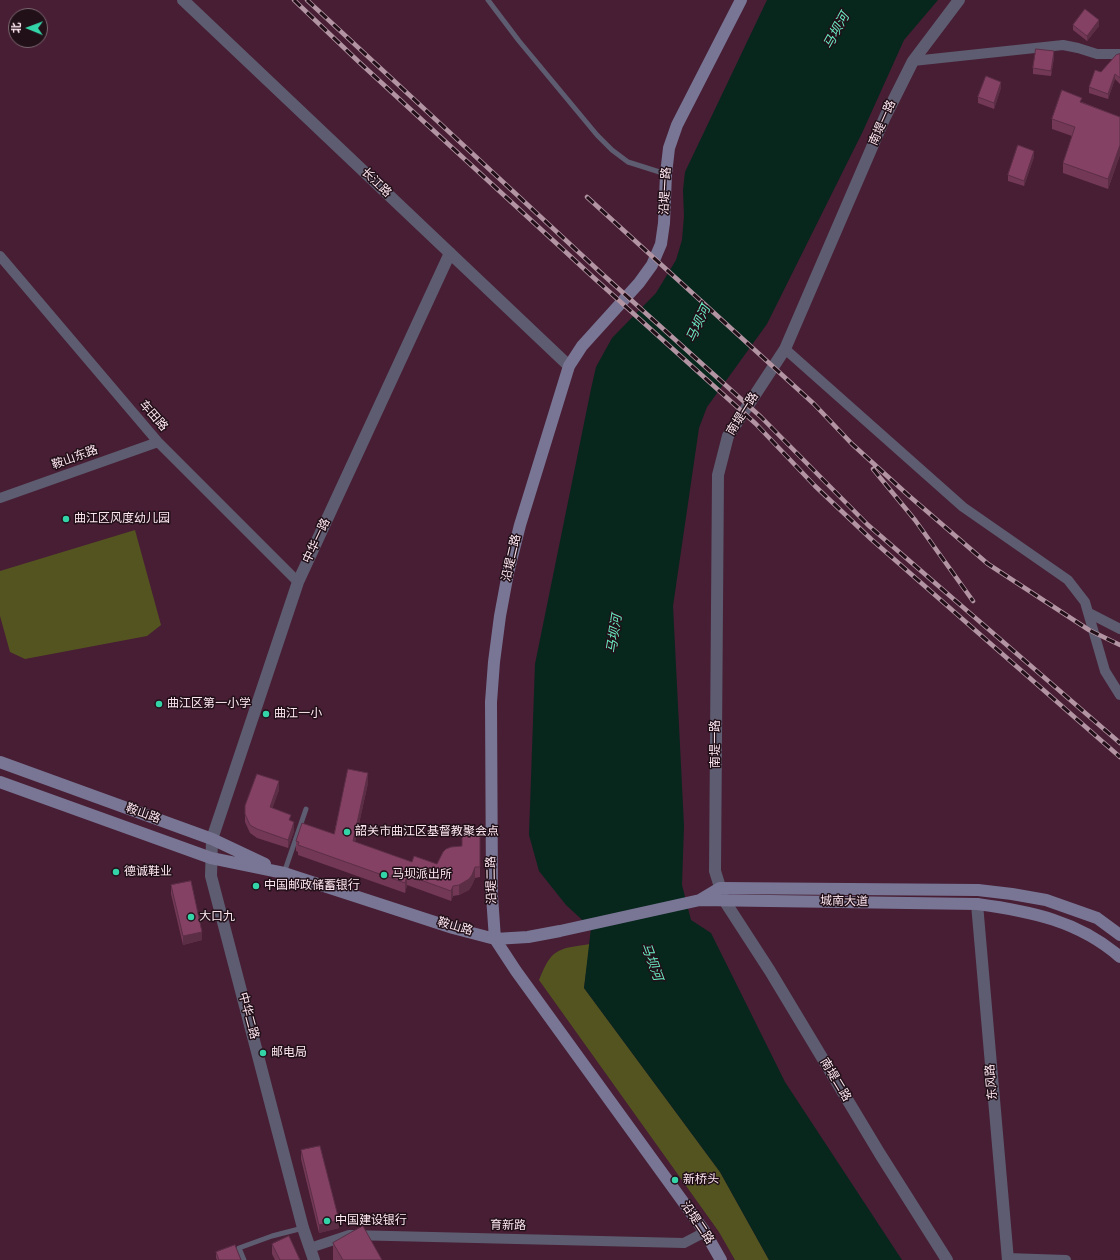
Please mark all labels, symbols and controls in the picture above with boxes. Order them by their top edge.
north arrow [8,8,48,48]
water label: 马坝河 [821,10,853,52]
text: 北 [10,22,23,33]
street label: 南堤一路 [867,98,899,148]
street label: 长江路 [358,165,394,201]
street label: 沿堤一路 [658,167,674,215]
water label: 马坝河 [684,303,714,345]
street label: 南堤一路 [724,390,762,438]
street label: 车田路 [136,398,170,434]
street label: 鞍山东路 [50,443,100,473]
place label: 曲江区风度幼儿园 [74,512,170,526]
marker: 曲江区风度幼儿园 [61,514,71,524]
street label: 中华一路 [300,516,334,566]
street label: 沿堤二路 [500,533,524,583]
water label: 马坝河 [604,614,626,654]
place label: 曲江区第一小学 [167,697,251,711]
marker: 曲江区第一小学 [154,699,164,709]
place label: 曲江一小 [274,707,322,721]
marker: 曲江一小 [261,709,271,719]
street label: 南堤一路 [709,720,723,768]
street label: 鞍山路 [124,801,162,827]
place label: 韶关市曲江区基督教聚会点 [355,825,499,839]
marker: 韶关市曲江区基督教聚会点 [342,827,352,837]
street label: 沿堤二路 [484,856,500,904]
place label: 德诚鞋业 [124,865,172,879]
marker: 德诚鞋业 [111,867,121,877]
place label: 马坝派出所 [392,868,452,882]
marker: 马坝派出所 [379,870,389,880]
place label: 中国邮政储蓄银行 [264,879,360,893]
marker: 中国邮政储蓄银行 [251,881,261,891]
street label: 城南大道 [820,894,868,910]
place label: 大口九 [199,910,235,924]
marker: 大口九 [186,912,196,922]
street label: 鞍山路 [436,915,474,939]
water label: 马坝河 [637,941,665,983]
street label: 中华二路 [235,991,261,1041]
place label: 邮电局 [271,1046,307,1060]
marker: 邮电局 [258,1048,268,1058]
street label: 南堤二路 [816,1056,854,1104]
street label: 东风路 [983,1063,1001,1101]
place label: 新桥头 [683,1173,719,1187]
marker: 新桥头 [670,1175,680,1185]
street label: 沿堤二路 [678,1199,716,1247]
place label: 中国建设银行 [335,1214,407,1228]
marker: 中国建设银行 [322,1216,332,1226]
street label: 育新路 [490,1218,526,1234]

